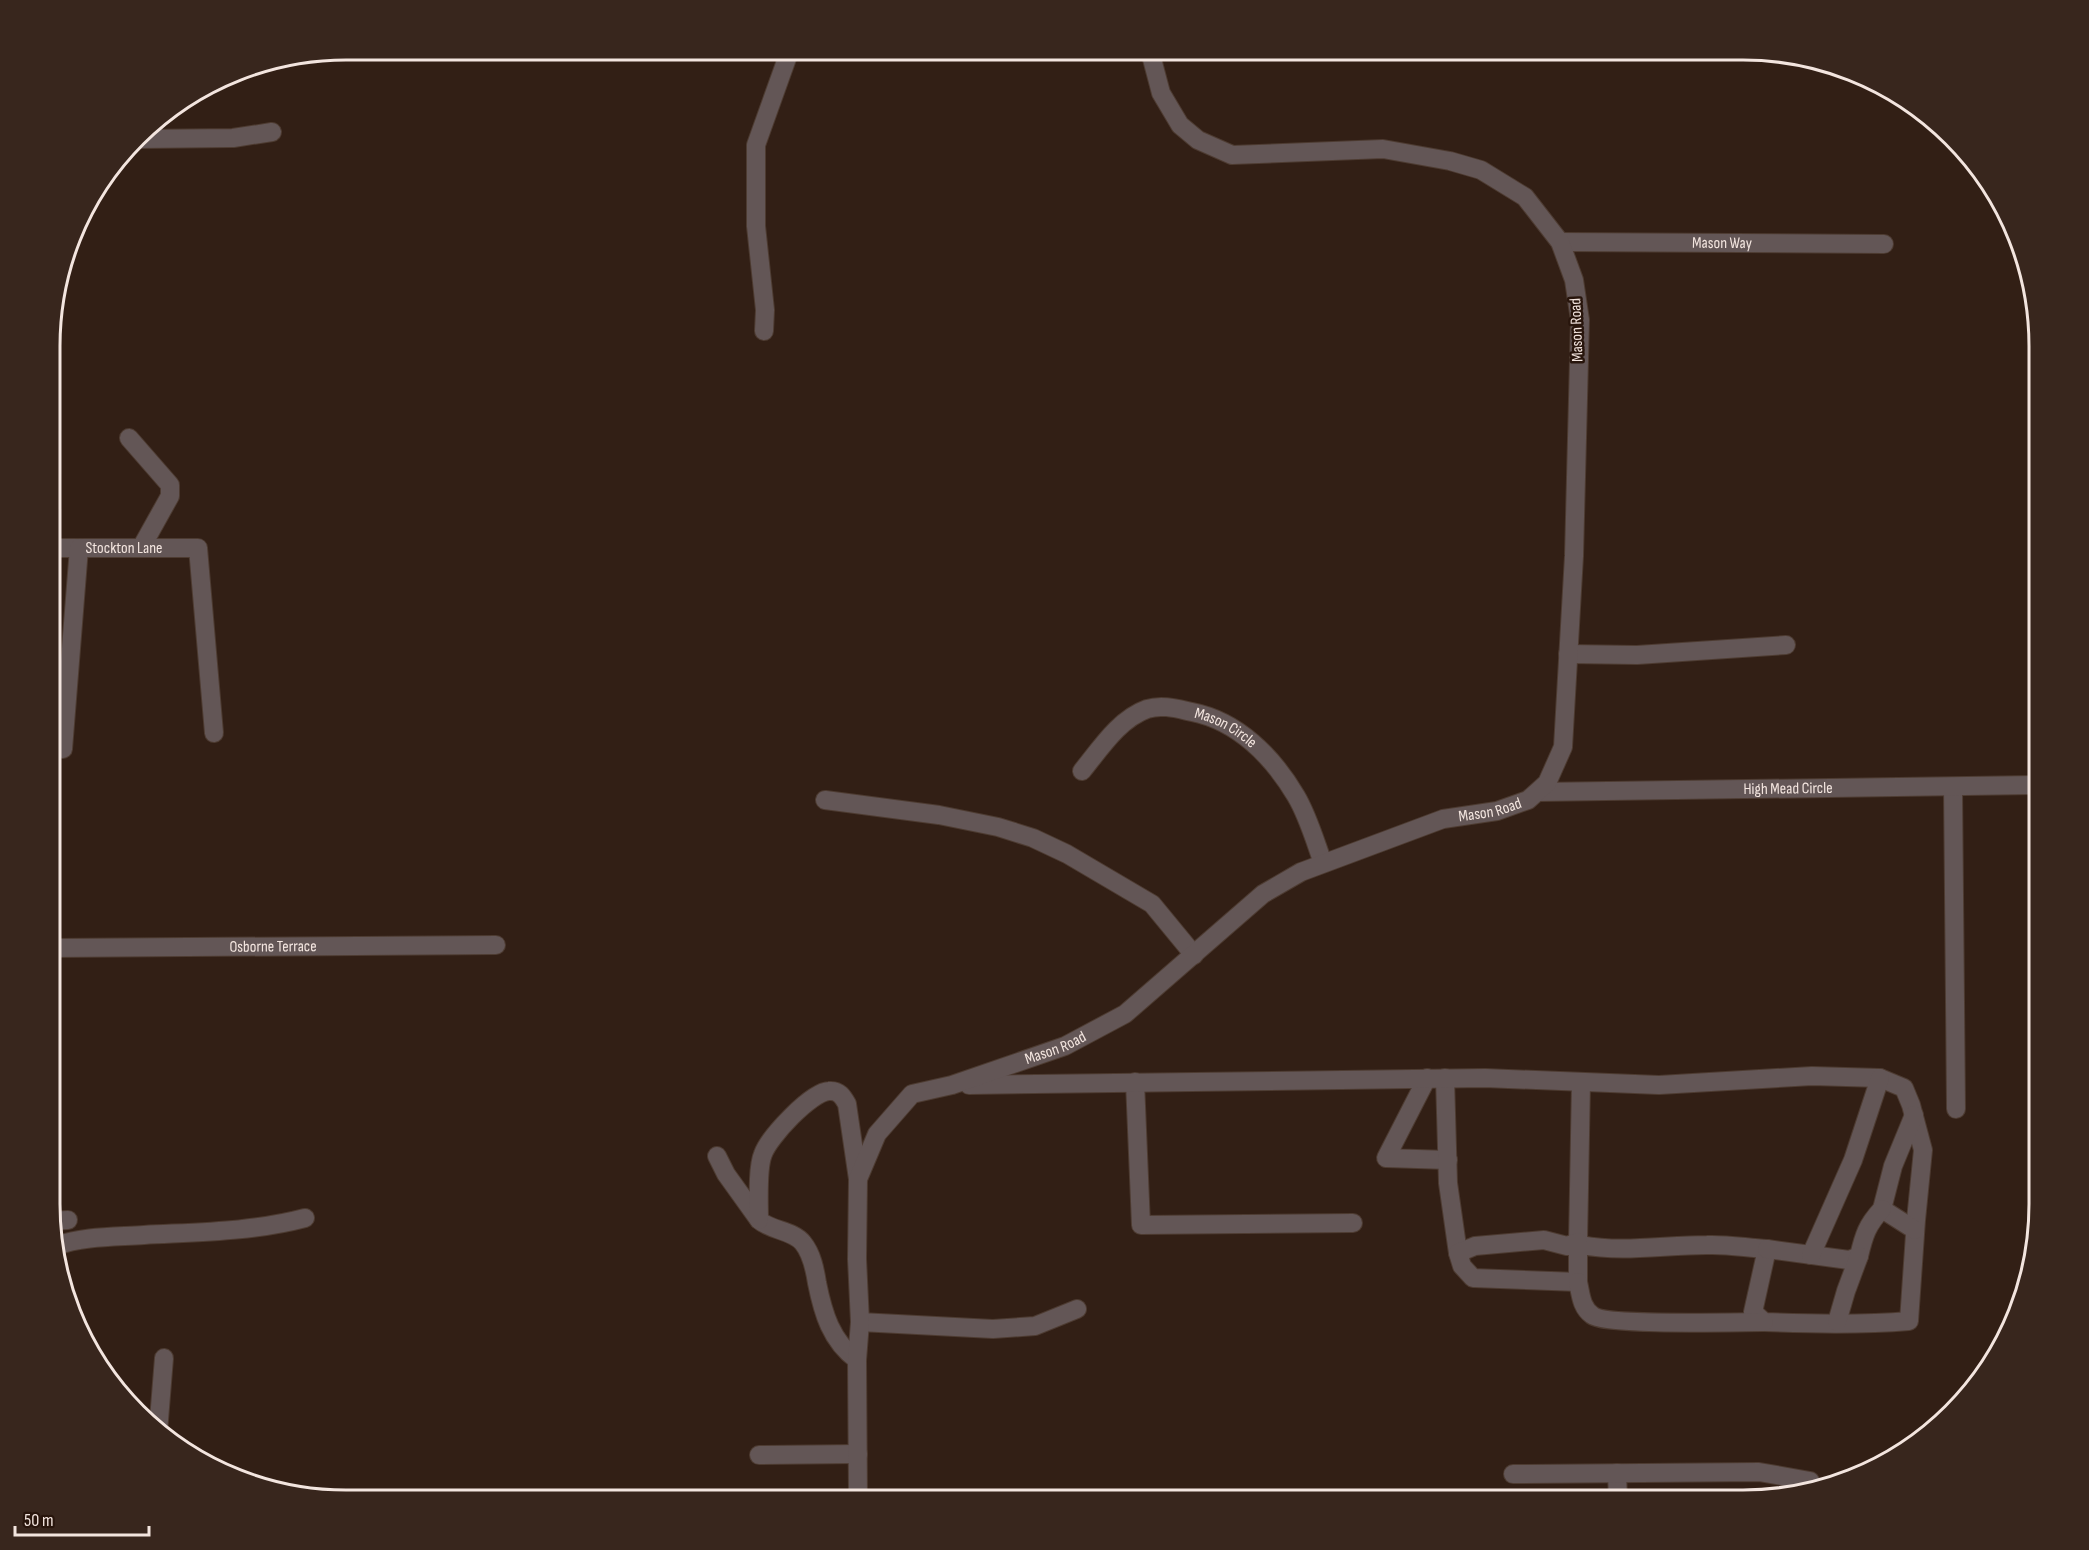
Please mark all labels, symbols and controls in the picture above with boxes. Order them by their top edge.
street label: Mason Way [1692,233,1752,253]
street label: Mason Road [1566,298,1588,362]
street label: Stockton Lane [85,539,163,558]
street label: Mason Circle [1193,703,1261,752]
street label: High Mead Circle [1743,778,1833,799]
street label: Mason Road [1457,794,1524,826]
street label: Osborne Terrace [229,937,317,956]
street label: Mason Road [1022,1027,1089,1069]
scale bar [15,1499,148,1537]
text: 50 m [24,1510,54,1531]

